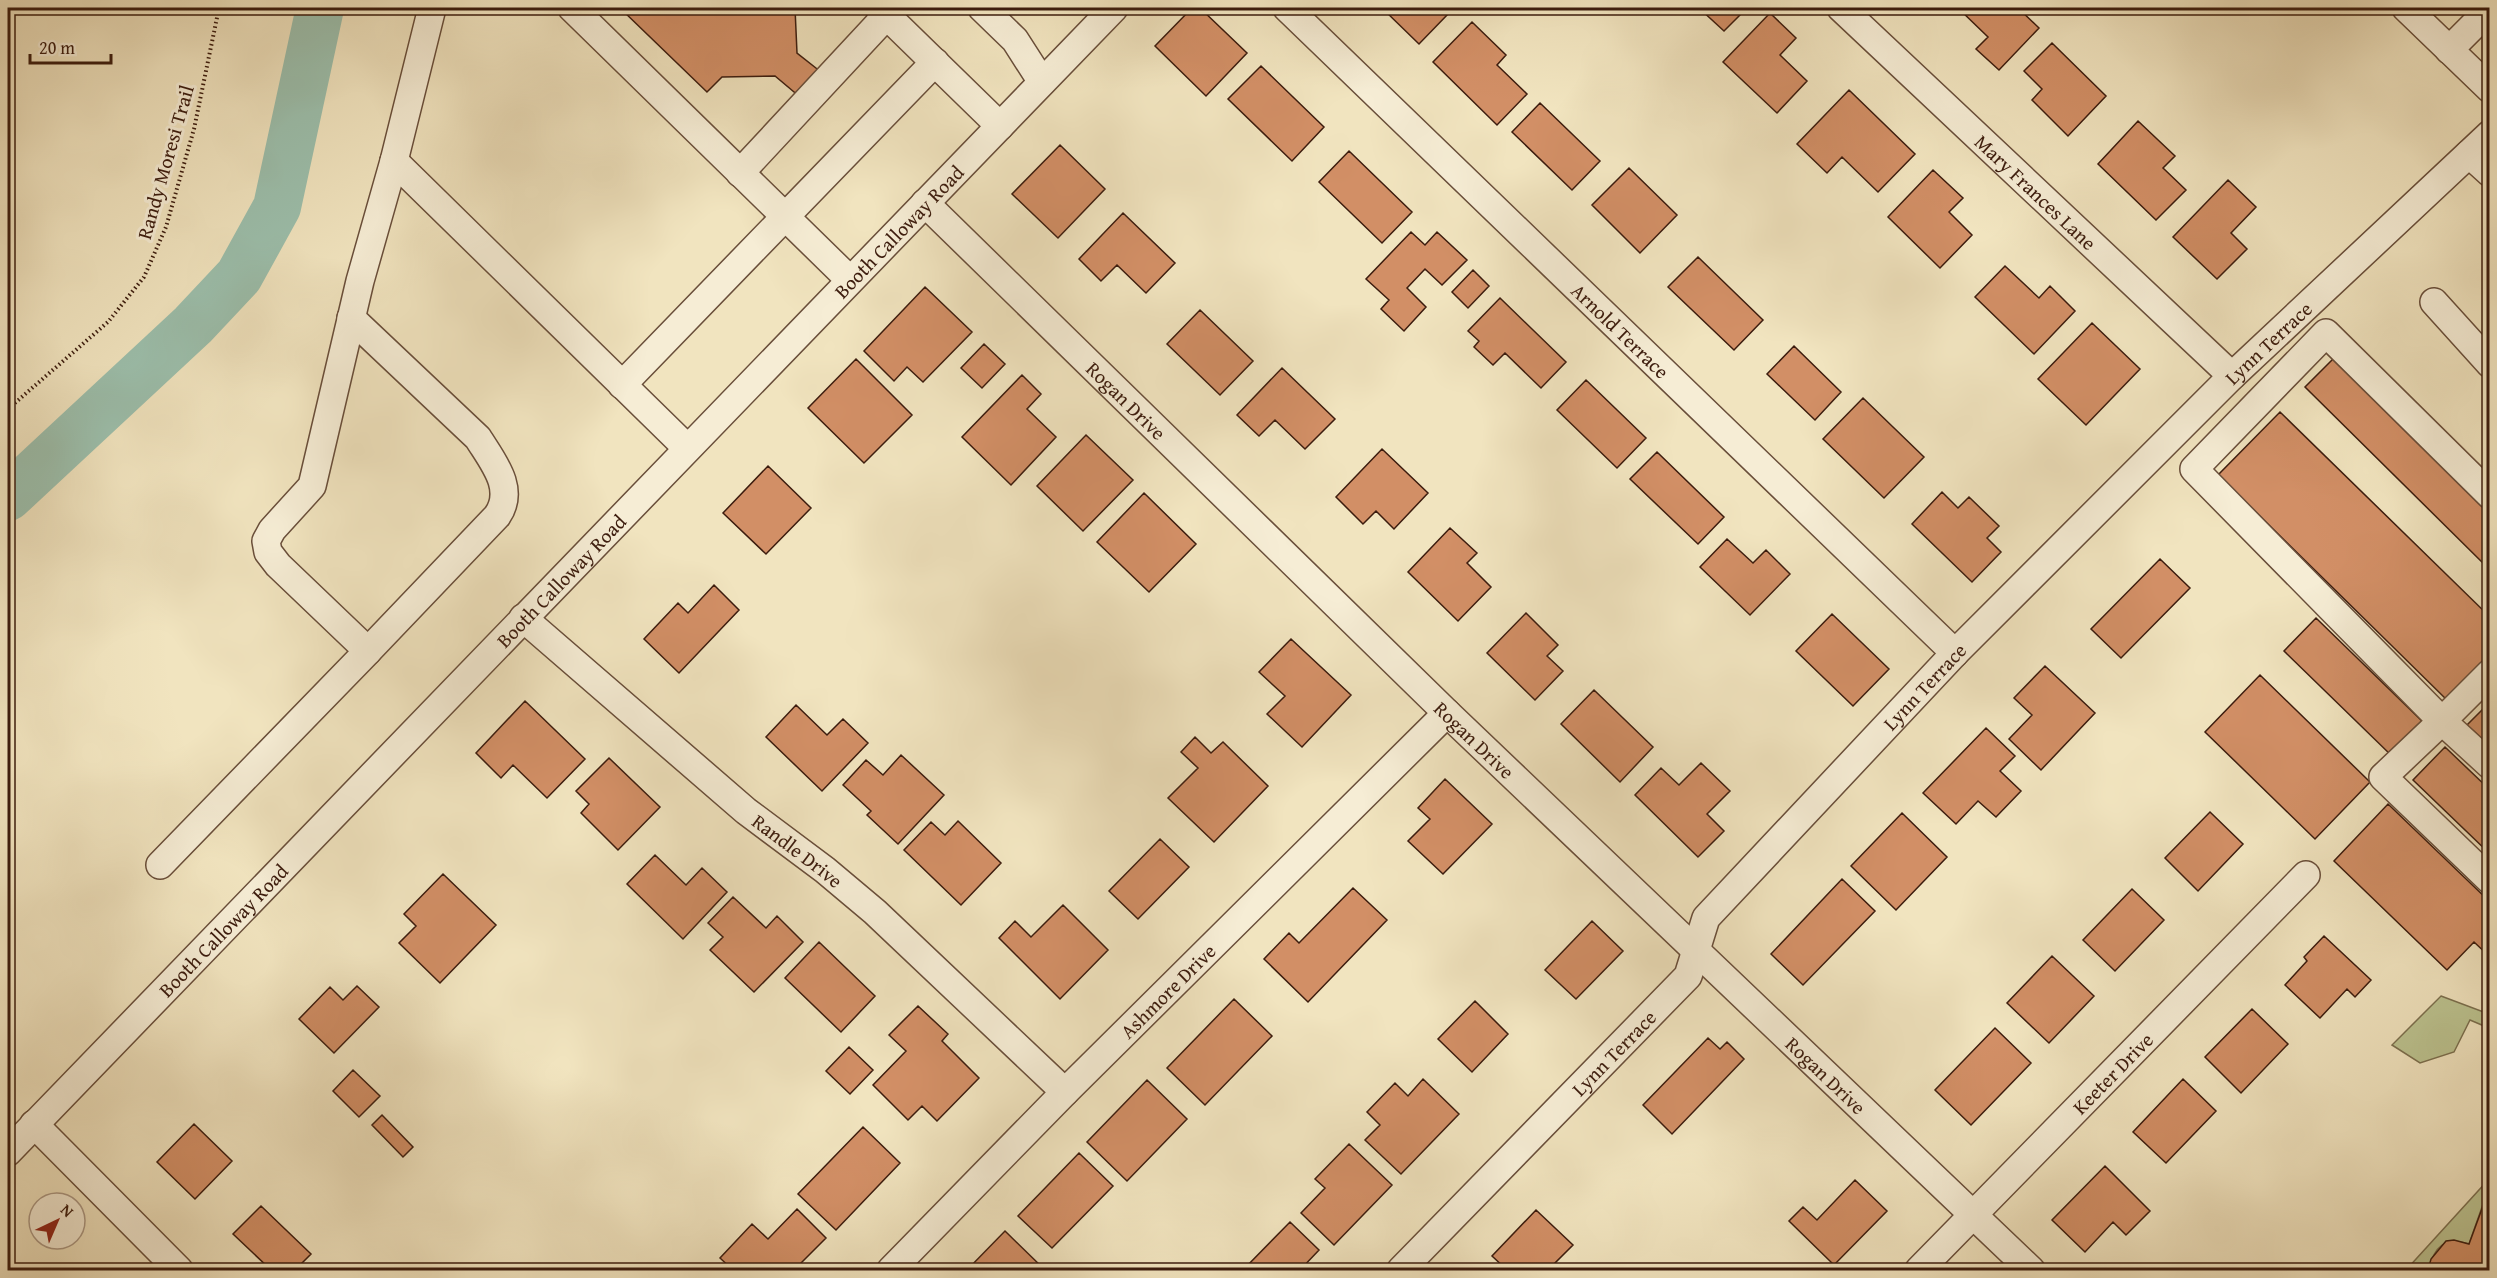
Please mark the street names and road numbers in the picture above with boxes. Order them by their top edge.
street label: Randy Moresi Trail [129,81,201,242]
street label: Mary Frances Lane [1969,127,2103,256]
street label: Booth Calloway Road [827,158,970,304]
street label: Arnold Terrace [1565,276,1676,385]
street label: Lynn Terrace [2217,294,2318,391]
street label: Rogan Drive [1080,354,1173,446]
street label: Booth Calloway Road [489,507,632,654]
street label: Lynn Terrace [1876,636,1972,736]
street label: Rogan Drive [1428,694,1521,785]
street label: Randle Drive [747,806,850,894]
street label: Booth Calloway Road [151,856,294,1003]
street label: Ashmore Drive [1113,936,1222,1045]
street label: Lynn Terrace [1564,1003,1662,1102]
street label: Keeter Drive [2065,1025,2159,1120]
street label: Rogan Drive [1780,1029,1873,1120]

